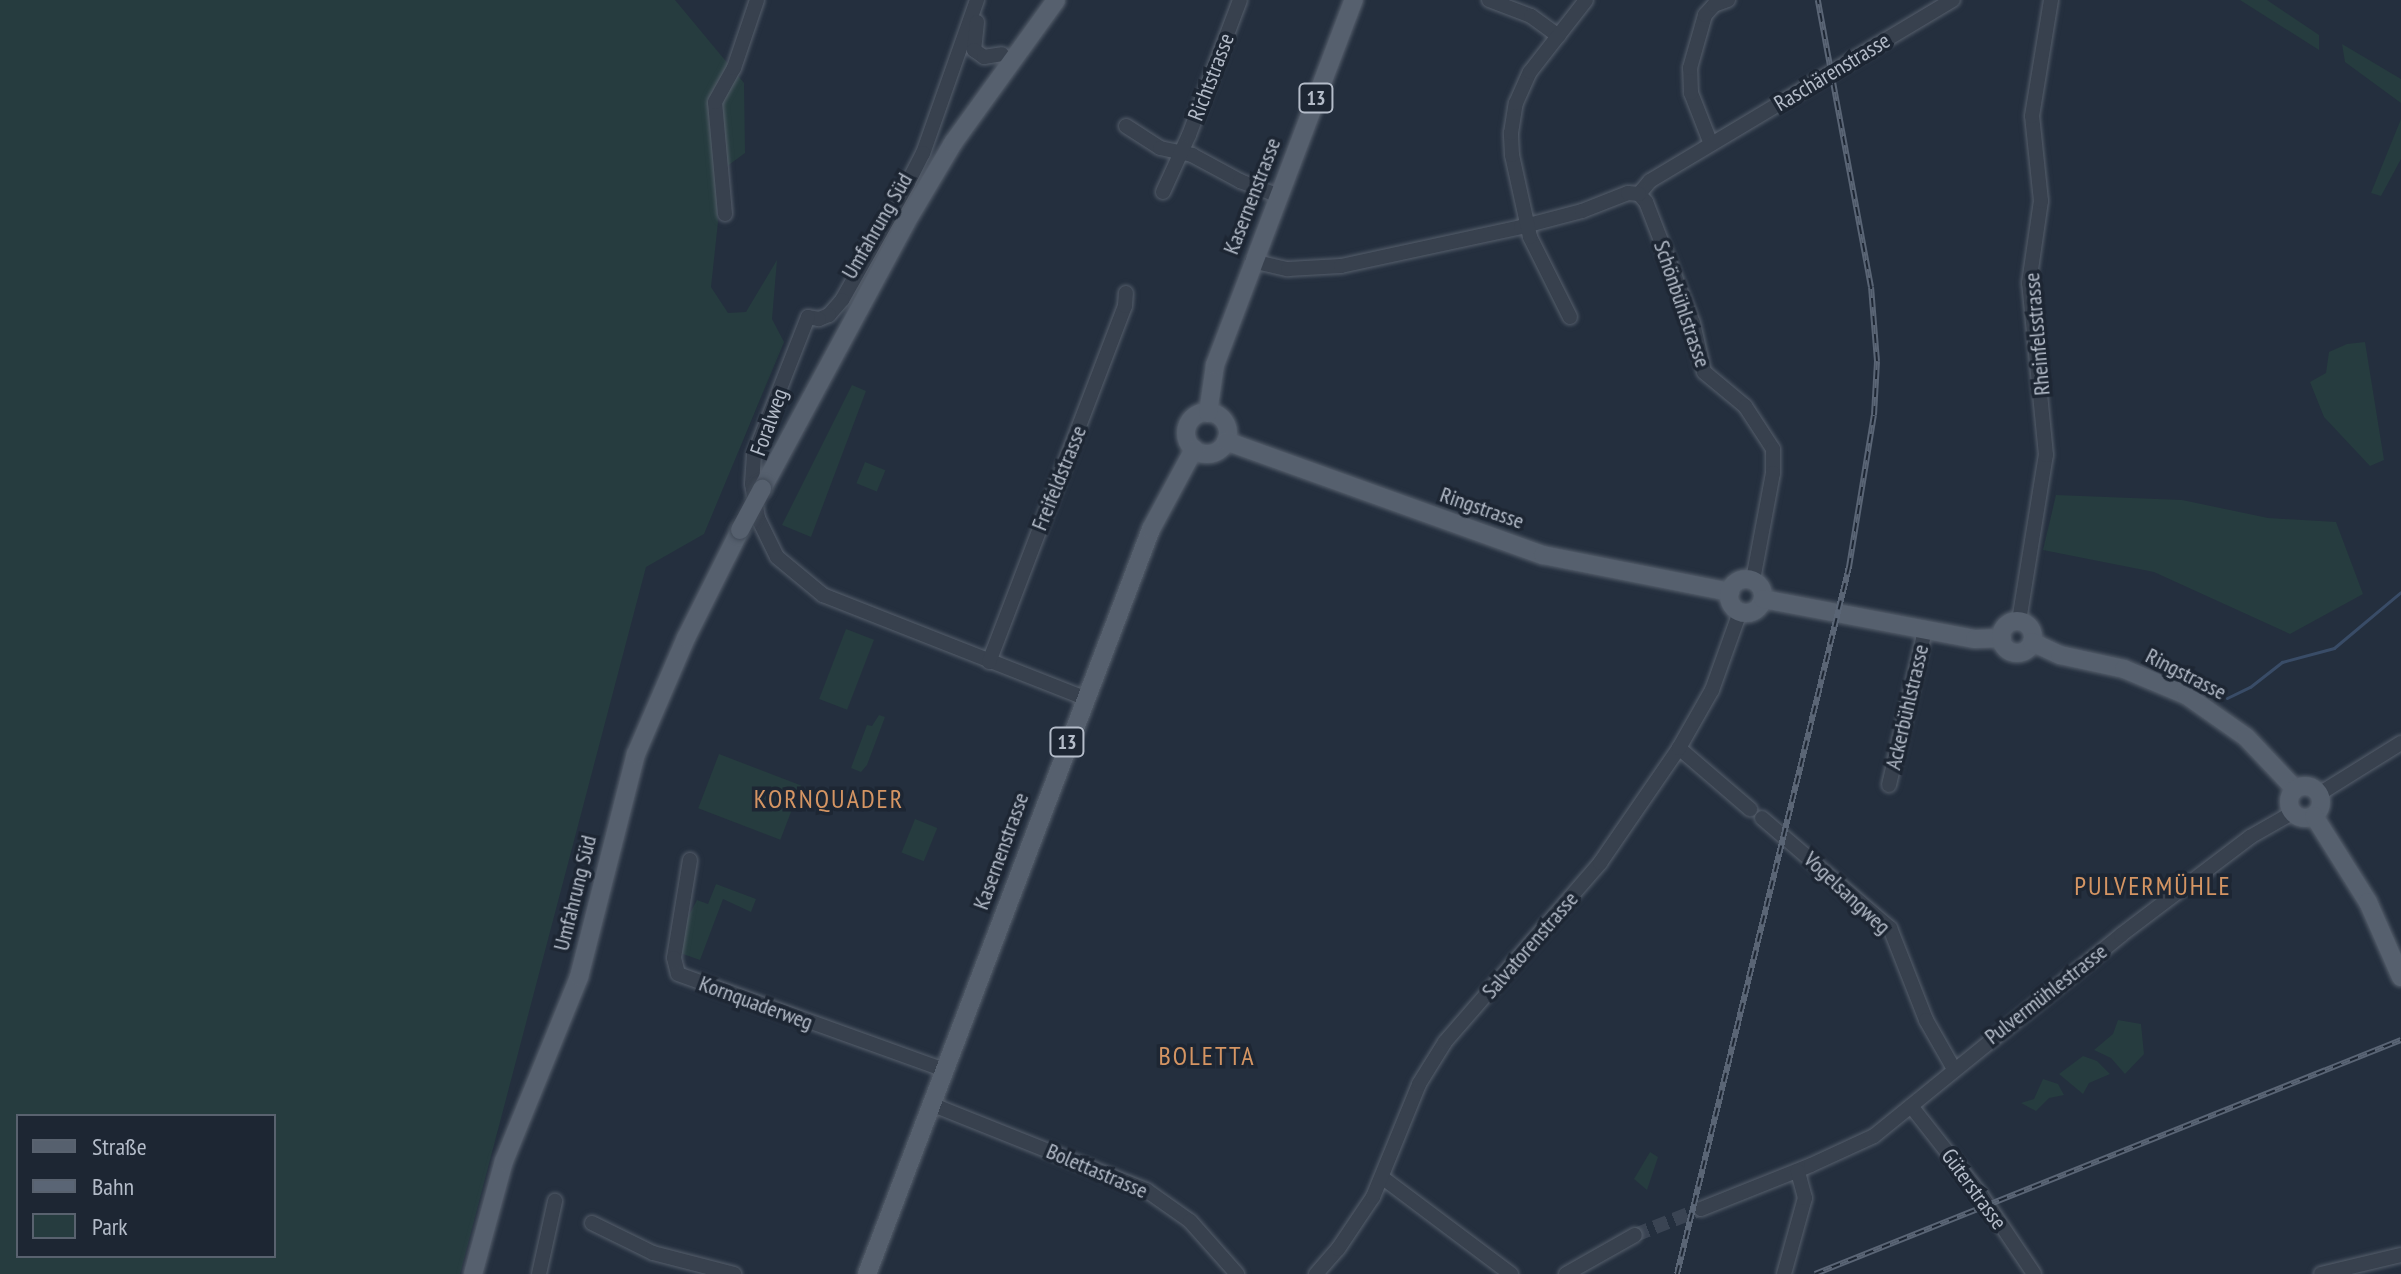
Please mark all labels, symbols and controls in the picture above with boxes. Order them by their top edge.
street label: Raschärenstrasse [1769,27,1895,117]
street label: Richtstrasse [1182,30,1240,124]
road number: 13 [1298,82,1334,114]
street label: Kasernenstrasse [1218,134,1286,258]
street label: Umfahrung Süd [836,168,918,284]
street label: Schönbühlstrasse [1648,237,1716,371]
street label: Rheinfelsstrasse [2018,272,2056,396]
street label: Foralweg [745,385,793,459]
street label: Freifeldstrasse [1026,422,1092,534]
street label: Ringstrasse [1437,481,1527,535]
street label: Ackerbühlstrasse [1880,642,1934,772]
street label: Ringstrasse [2141,643,2231,705]
road number: 13 [1049,726,1085,758]
district label: KORNQUADER [754,783,904,815]
street label: Kasernenstrasse [968,789,1034,913]
street label: Umfahrung Süd [548,833,602,953]
street label: Vogelsangweg [1798,846,1896,940]
district label: PULVERMÜHLE [2074,870,2232,902]
street label: Salvatorenstrasse [1476,886,1584,1004]
street label: Pulvermühlestrasse [1980,938,2112,1050]
street label: Kornquaderweg [696,970,816,1036]
district label: BOLETTA [1158,1040,1256,1072]
legend [16,1114,276,1258]
text: Straße [92,1131,147,1162]
street label: Bolettastrasse [1042,1138,1152,1204]
street label: Güterstrasse [1936,1143,2012,1235]
text: Bahn [92,1171,134,1202]
text: Park [92,1211,128,1242]

